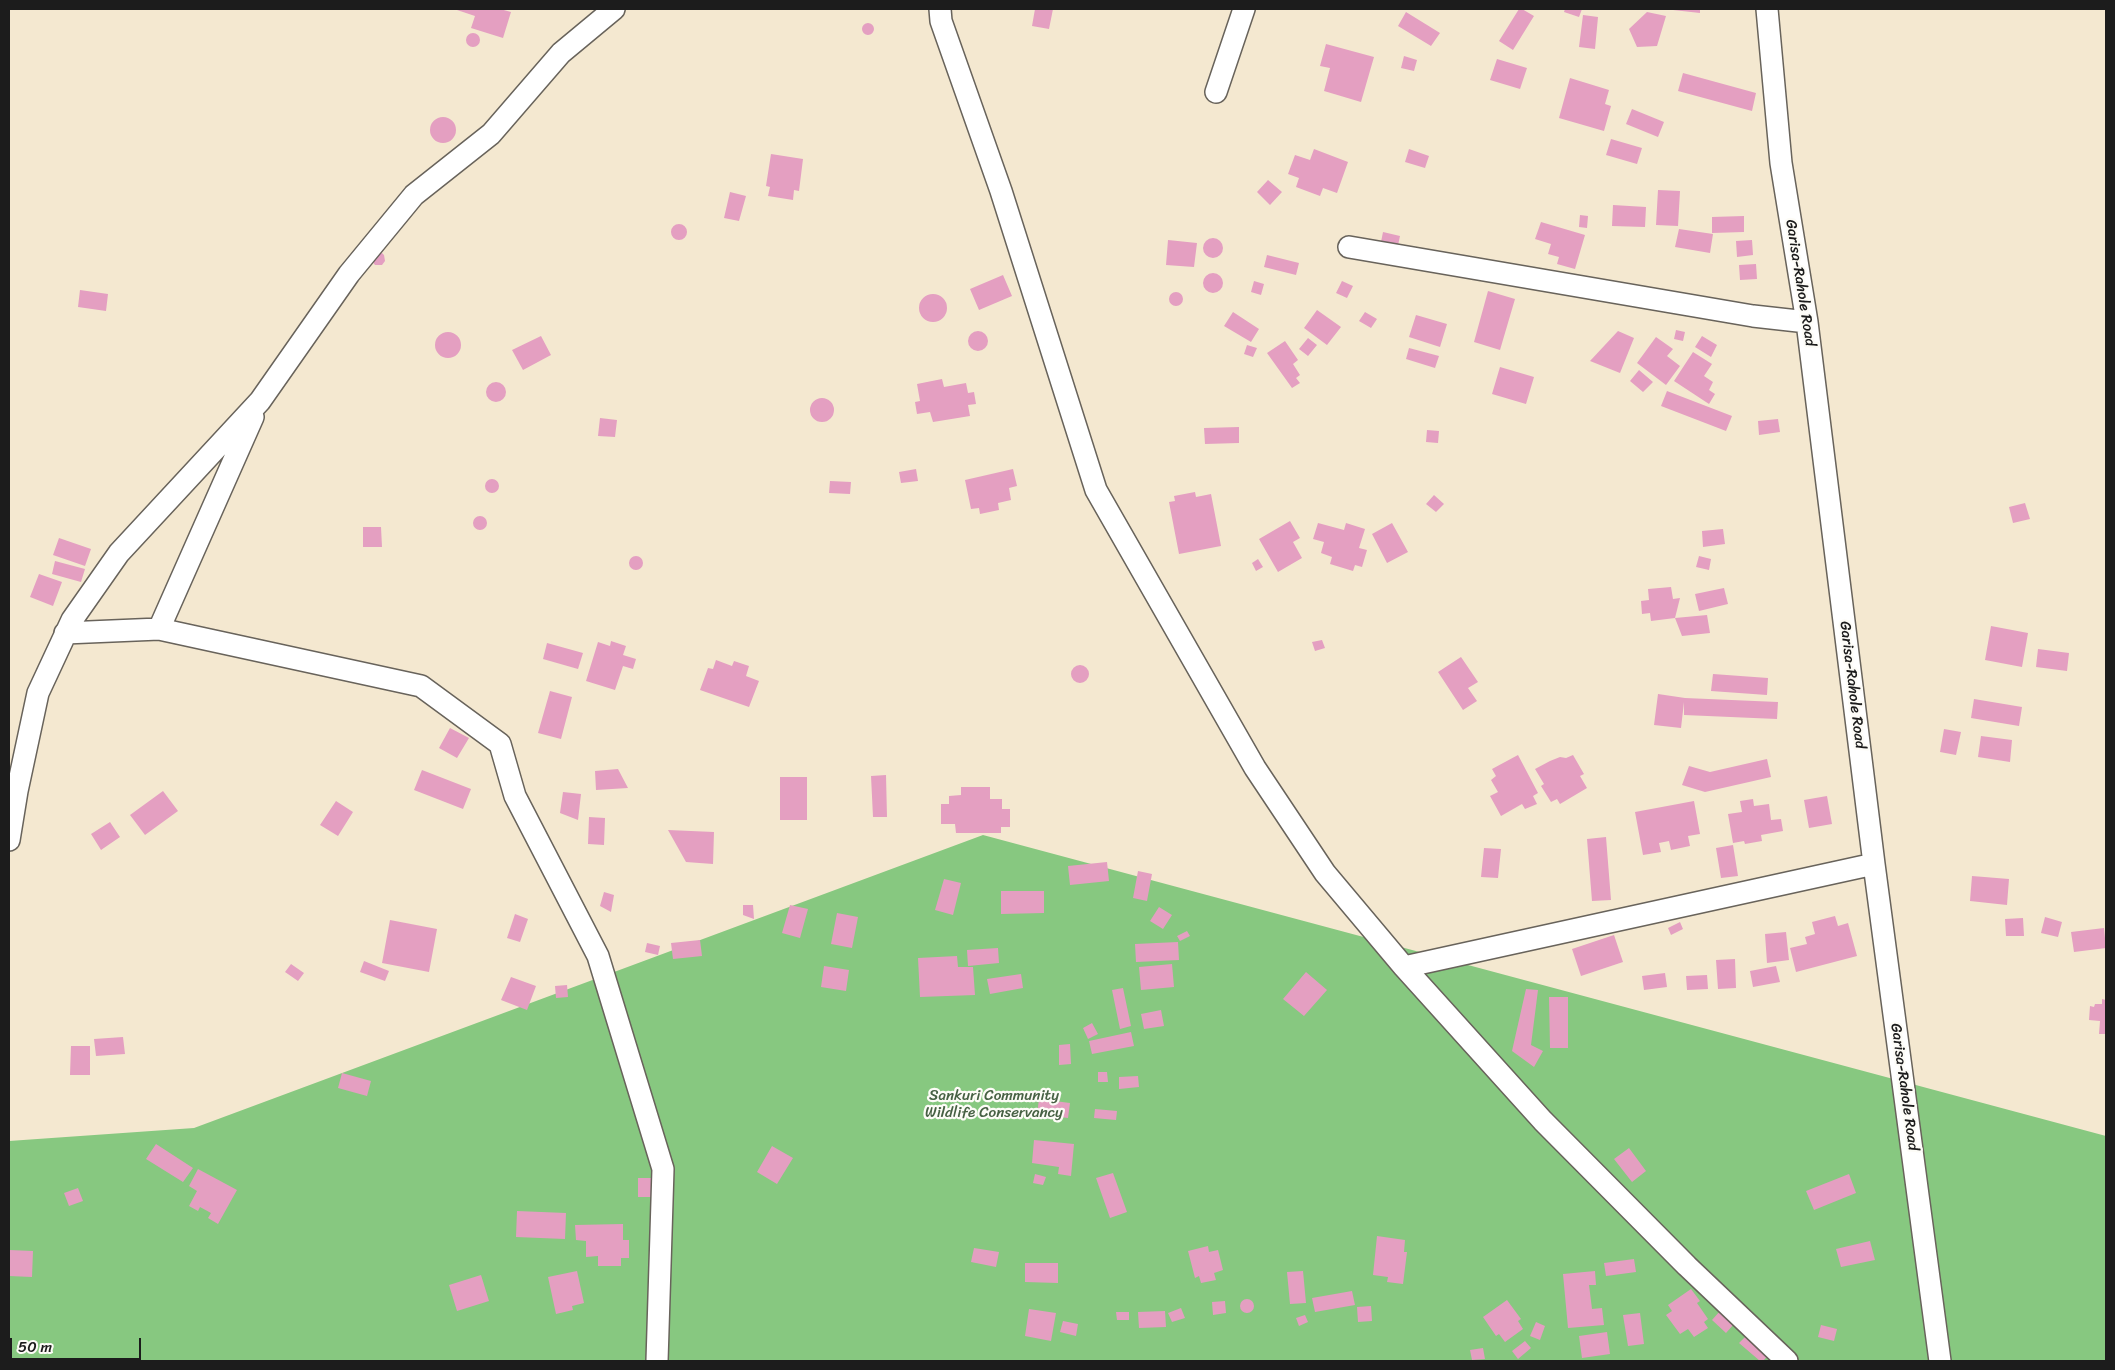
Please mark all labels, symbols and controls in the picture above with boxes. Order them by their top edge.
street label: Garisa-Rahole Road [1781,218,1819,348]
street label: Garisa-Rahole Road [1835,620,1869,750]
street label: Garisa-Rahole Road [1886,1022,1922,1152]
park label: Sankuri Community Wildlife Conservancy [925,1087,1063,1122]
scale bar [12,1328,144,1360]
text: 50 m [18,1334,52,1360]

